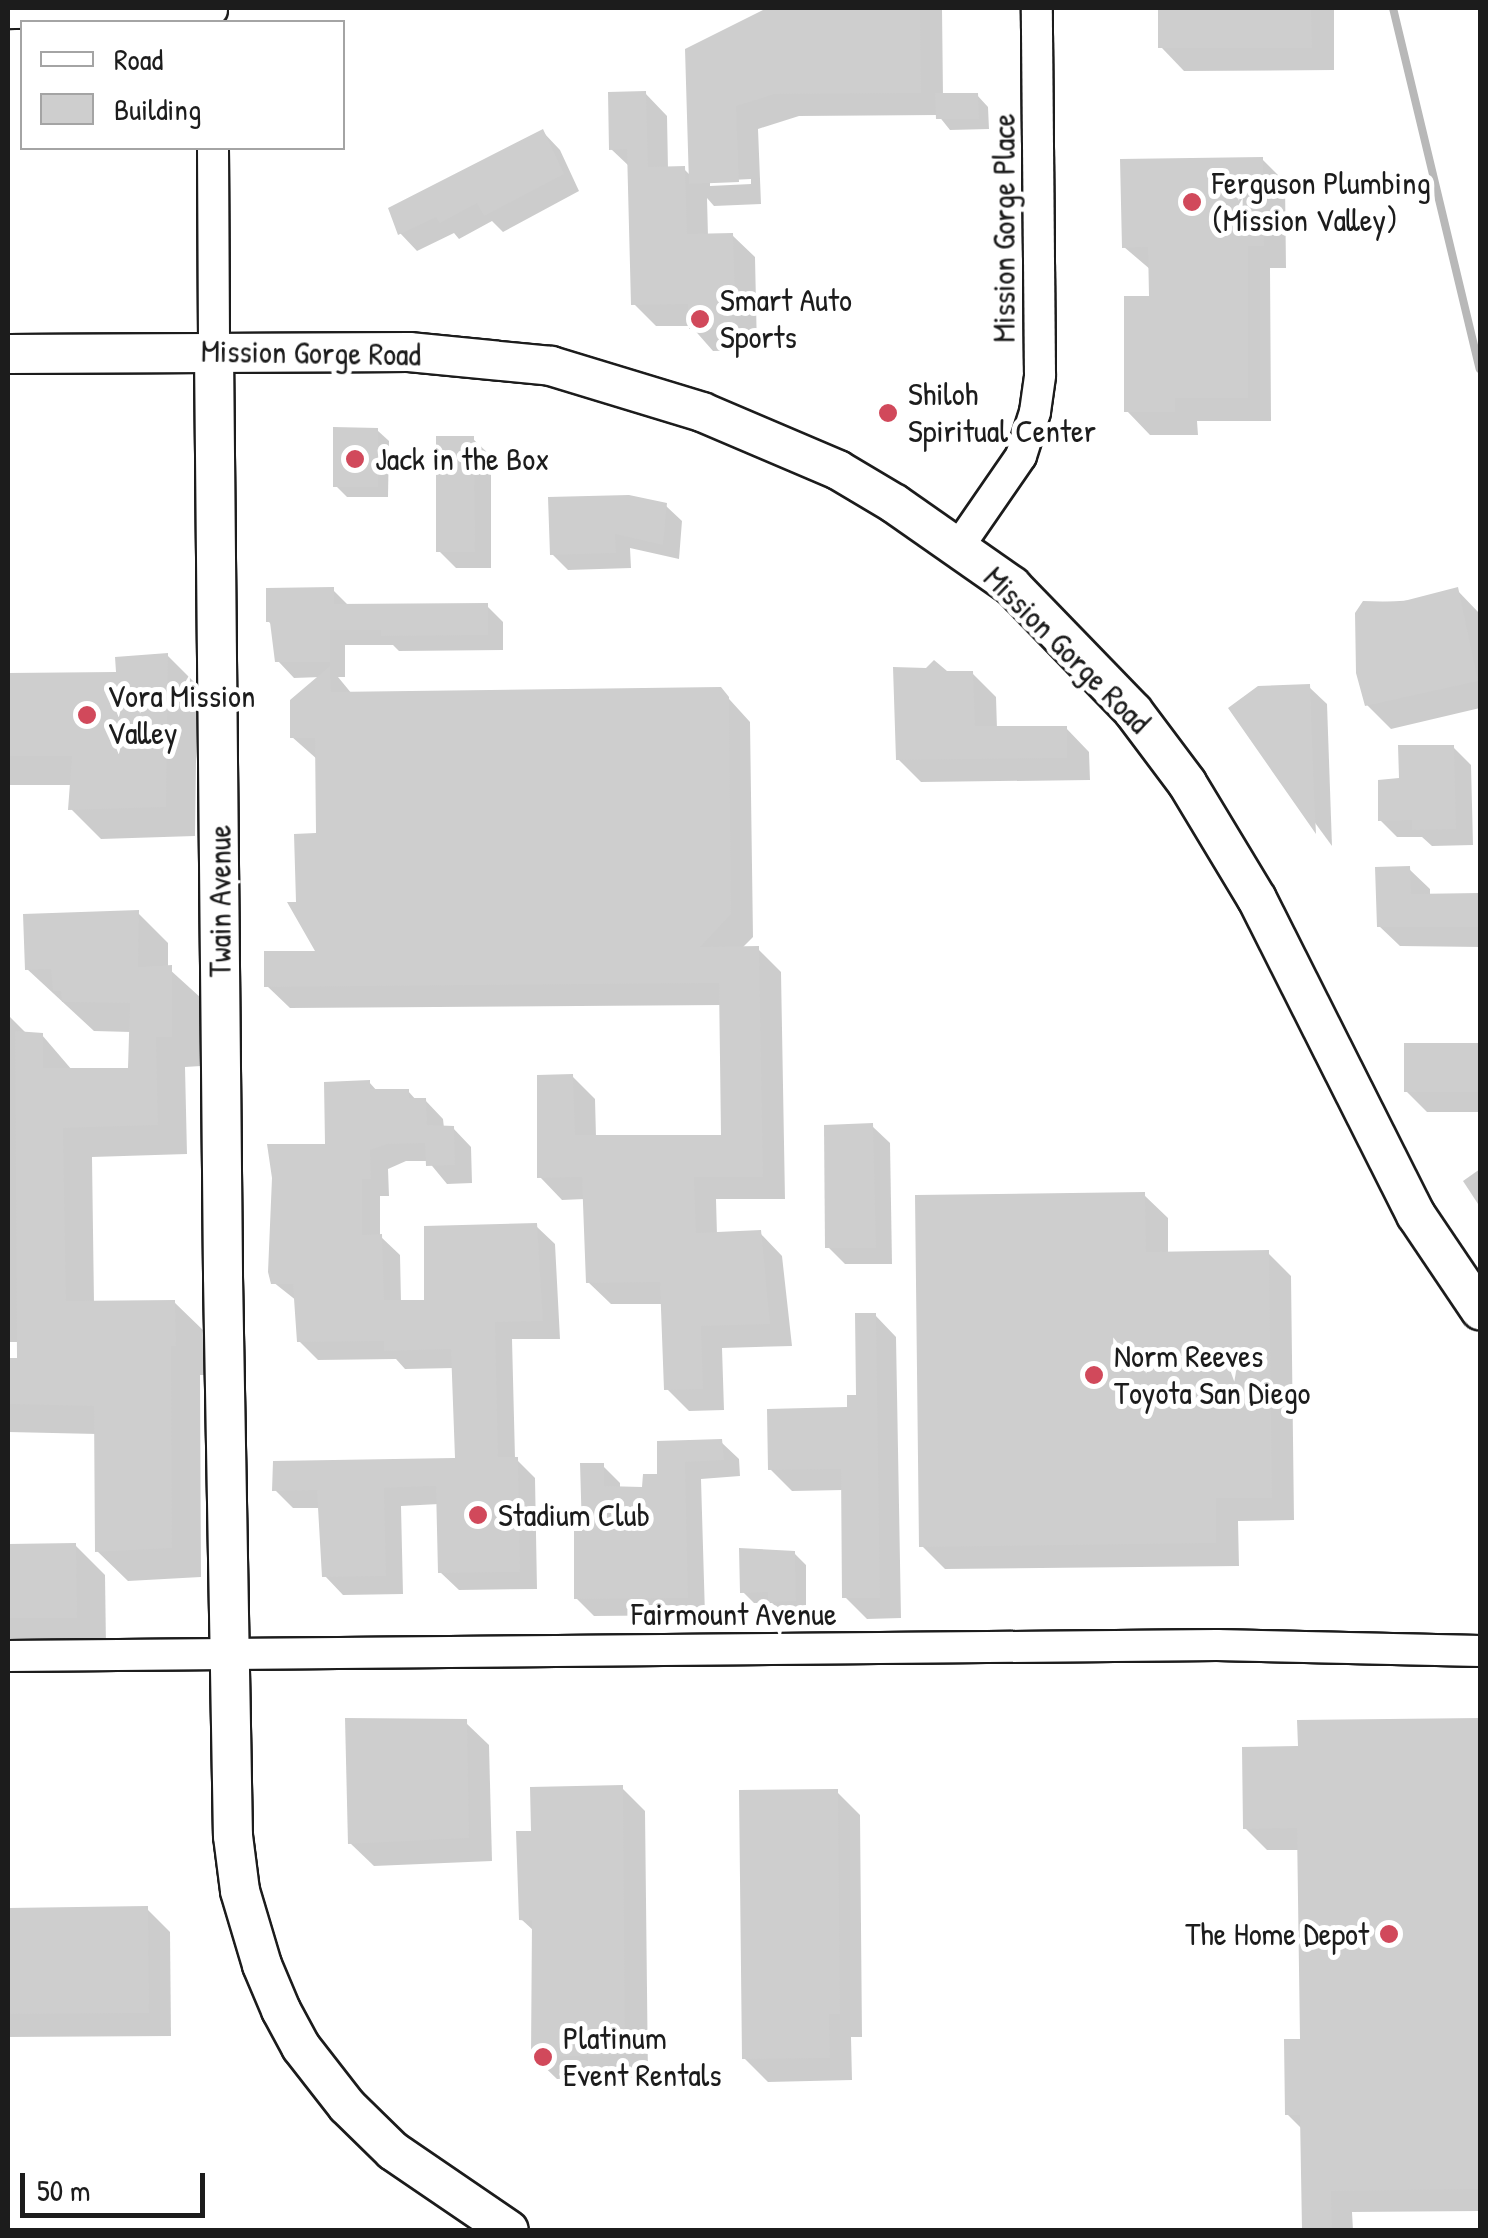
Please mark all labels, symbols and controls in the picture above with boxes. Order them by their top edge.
legend [20,20,345,150]
text: Road [114,39,163,79]
text: Building [114,89,201,129]
street label: Mission Gorge Place [985,113,1023,343]
place label: Ferguson Plumbing (Mission Valley) [1212,165,1431,240]
marker: Ferguson Plumbing (Mission Valley) [1181,191,1203,213]
place label: Smart Auto Sports [720,282,852,357]
marker: Smart Auto Sports [689,308,711,330]
street label: Mission Gorge Road [201,332,421,374]
place label: Shiloh Spiritual Center [908,376,1096,451]
marker: Shiloh Spiritual Center [877,402,899,424]
place label: Jack in the Box [375,440,549,478]
marker: Jack in the Box [344,448,366,470]
street label: Mission Gorge Road [976,559,1158,741]
place label: Vora Mission Valley [107,678,255,753]
marker: Vora Mission Valley [76,704,98,726]
street label: Twain Avenue [201,825,239,977]
place label: Norm Reeves Toyota San Diego [1114,1338,1311,1413]
marker: Norm Reeves Toyota San Diego [1083,1364,1105,1386]
place label: Stadium Club [498,1496,650,1534]
marker: Stadium Club [467,1504,489,1526]
street label: Fairmount Avenue [631,1595,837,1633]
place label: The Home Depot [1185,1915,1369,1953]
marker: The Home Depot [1378,1923,1400,1945]
place label: Platinum Event Rentals [563,2020,722,2095]
marker: Platinum Event Rentals [532,2046,554,2068]
scale bar [25,2153,210,2215]
text: 50 m [37,2170,90,2210]

